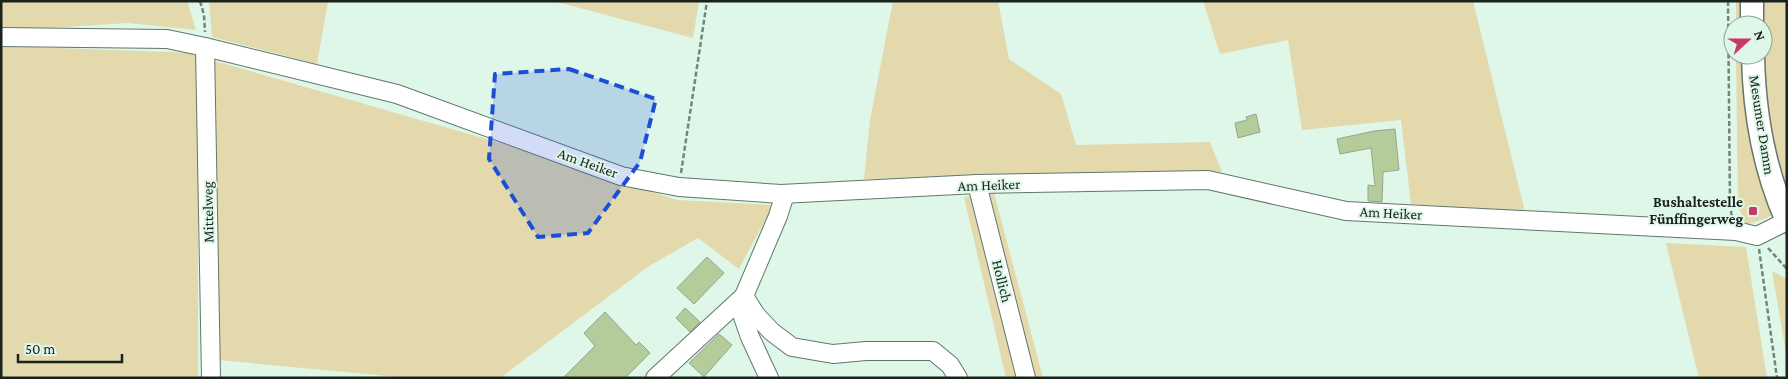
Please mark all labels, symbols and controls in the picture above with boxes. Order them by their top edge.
north arrow [1723,15,1773,65]
text: N [1751,28,1769,43]
street label: Mesumer Damm [1746,74,1778,176]
street label: Am Heiker [556,145,621,181]
street label: Am Heiker [957,176,1021,194]
street label: Mittelweg [199,181,218,243]
place label: Bushaltestelle Fünffingerweg [1649,194,1743,227]
street label: Am Heiker [1359,203,1423,223]
marker: Bushaltestelle Fünffingerweg [1747,205,1759,217]
street label: Hollich [989,258,1015,304]
scale bar [18,332,121,364]
text: 50 m [25,341,55,357]

